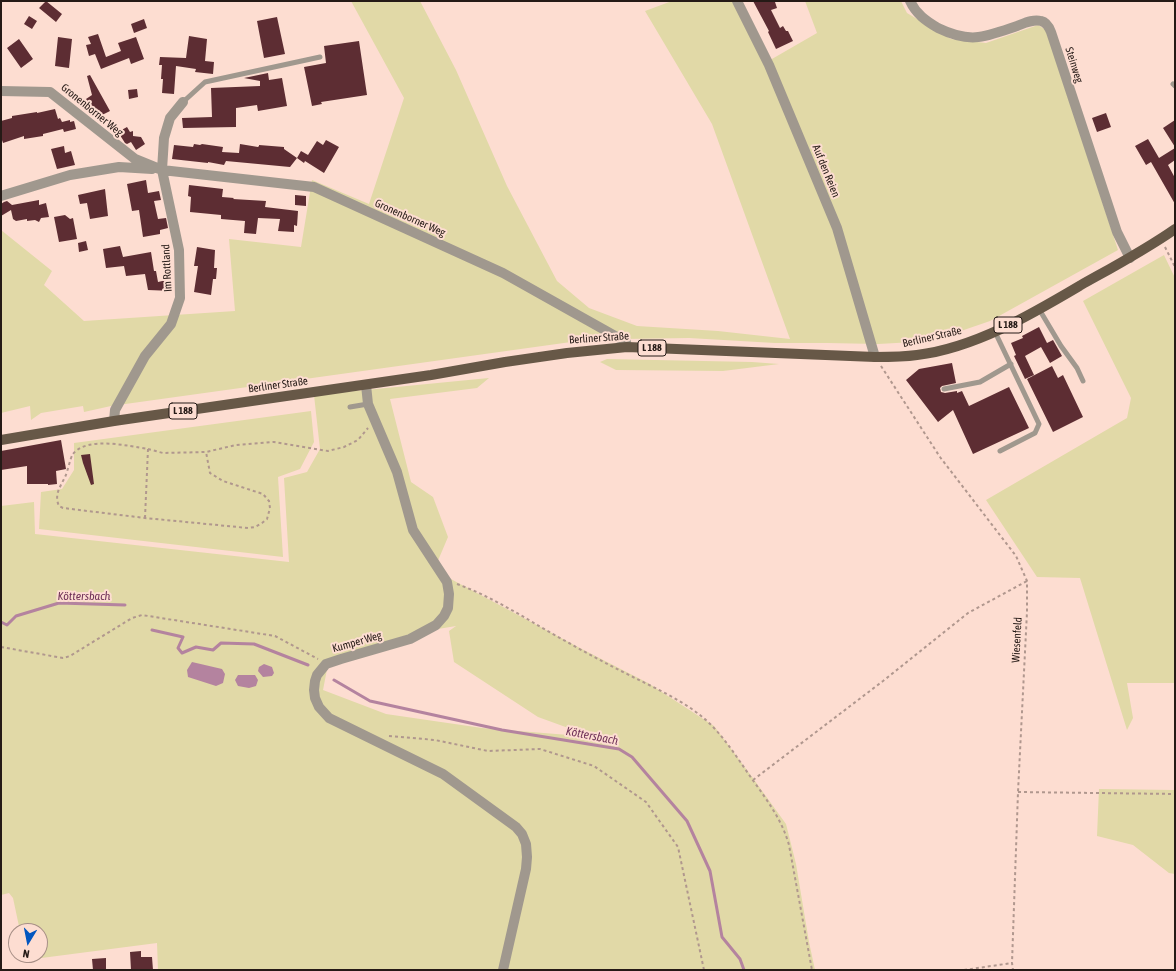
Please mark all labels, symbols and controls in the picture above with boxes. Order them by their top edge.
street label: Steinweg [1062,46,1086,84]
street label: Gronenborner Weg [58,81,126,139]
street label: Auf den Reien [809,143,843,199]
street label: Gronenborner Weg [373,197,447,239]
street label: Im Rottland [159,244,175,292]
road number: L 188 [994,317,1022,333]
street label: Berliner Straße [901,324,963,350]
street label: Berliner Straße [569,329,629,347]
road number: L 188 [638,340,666,356]
street label: Berliner Straße [247,374,309,396]
road number: L 188 [169,403,197,419]
water label: Köttersbach [58,589,110,603]
street label: Wiesenfeld [1009,617,1025,663]
street label: Kumper Weg [331,629,383,655]
water label: Köttersbach [565,724,619,748]
north arrow [8,923,48,963]
text: N [22,947,30,960]

